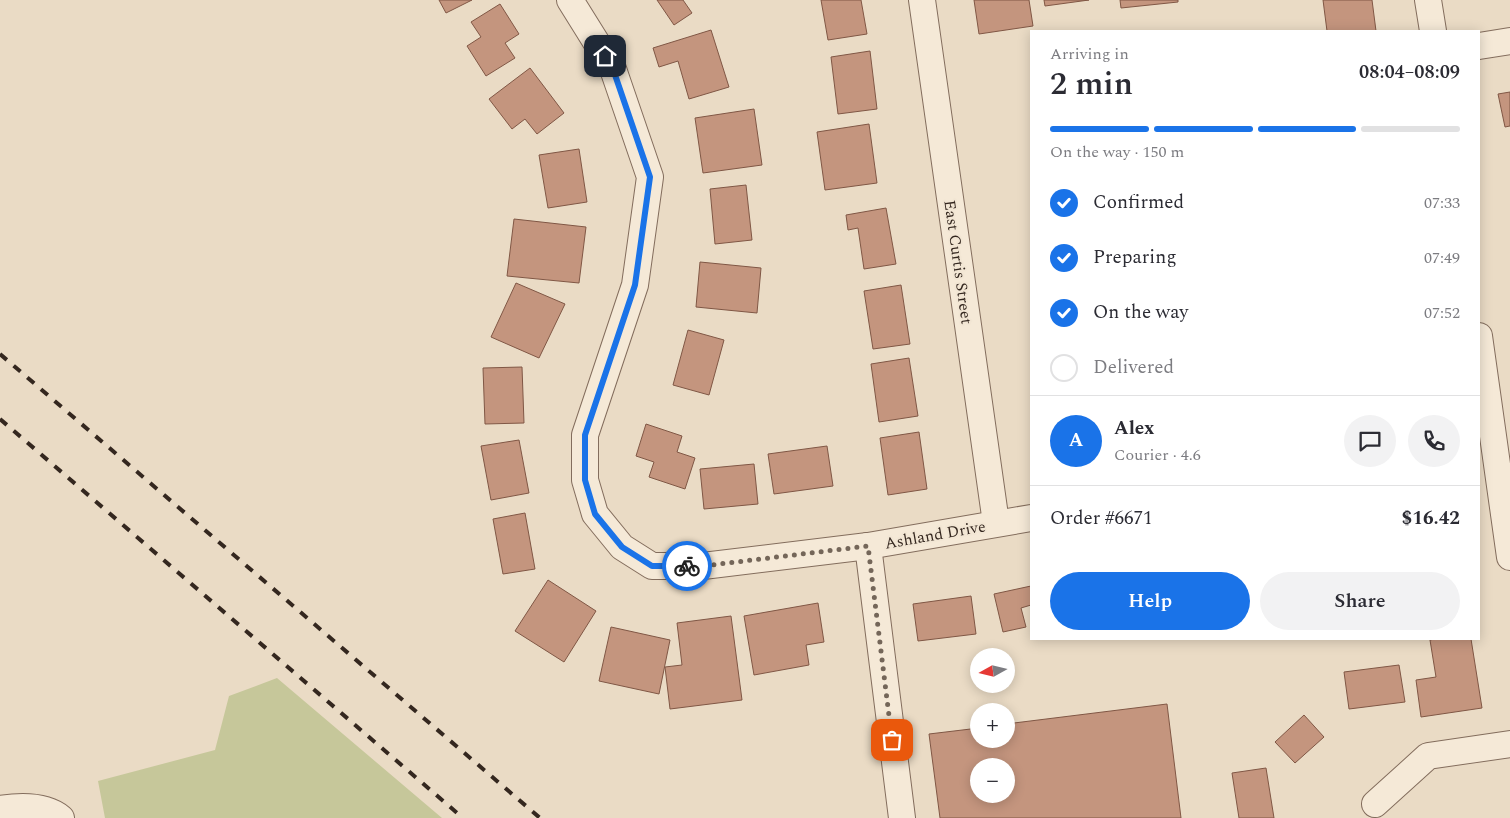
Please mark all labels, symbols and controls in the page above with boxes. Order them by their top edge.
pin [584,35,626,77]
icon: home [591,42,619,70]
text: Arriving in [1050,42,1129,66]
text: 08:04–08:09 [1359,58,1460,87]
text: 2 min [1050,60,1133,109]
text: On the way · 150 m [1050,140,1184,164]
text: Confirmed [1093,188,1184,217]
icon: check [1050,189,1078,217]
text: 07:33 [1424,191,1460,215]
street label: East Curtis Street [937,198,979,326]
text: Preparing [1093,243,1177,272]
icon: check [1050,244,1078,272]
text: 07:49 [1424,246,1460,270]
text: On the way [1093,298,1189,327]
icon: check [1050,299,1078,327]
text: 07:52 [1424,301,1460,325]
text: Delivered [1093,353,1174,382]
text: Alex [1114,414,1155,443]
button: chat [1344,415,1396,467]
button: phone [1408,415,1460,467]
text: A [1069,426,1083,455]
text: Courier · 4.6 [1114,443,1201,467]
text: Order #6671 [1050,504,1153,533]
text: $16.42 [1402,504,1460,533]
street label: Ashland Drive [883,514,988,556]
courier [662,541,712,591]
icon: bike [673,552,701,580]
button: Help [1050,572,1250,630]
button: Share [1260,572,1460,630]
north arrow [970,648,1015,692]
map controls [970,648,1015,803]
button: + [970,703,1015,748]
pin [871,719,913,761]
icon: bag [878,726,906,754]
button: − [970,758,1015,803]

